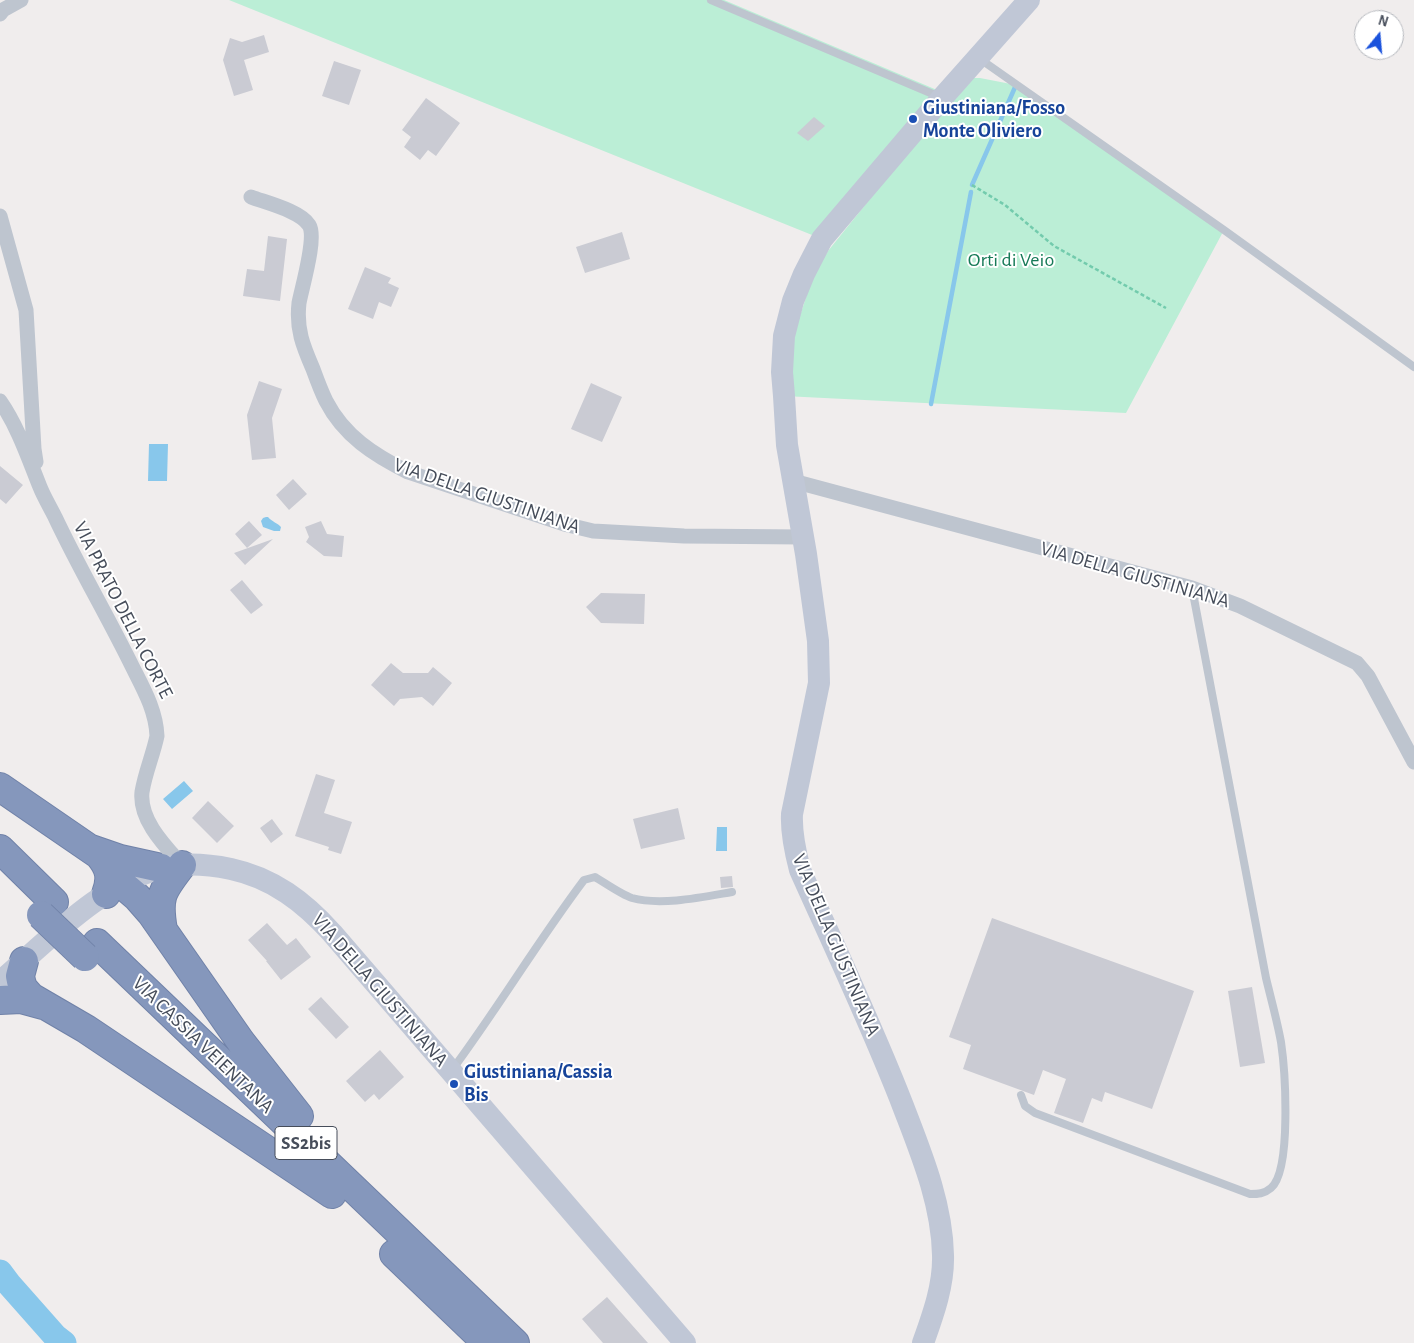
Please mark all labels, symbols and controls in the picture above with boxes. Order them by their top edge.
north arrow [1354,10,1404,60]
text: N [1376,13,1390,30]
place label: Giustiniana/Fosso Monte Oliviero [923,96,1065,143]
marker: Giustiniana/Fosso Monte Oliviero [907,113,919,125]
park label: Orti di Veio [968,248,1054,272]
street label: VIA DELLA GIUSTINIANA [391,453,583,539]
street label: VIA PRATO DELLA CORTE [68,518,178,702]
street label: VIA DELLA GIUSTINIANA [1038,537,1232,613]
street label: VIA DELLA GIUSTINIANA [787,850,885,1040]
street label: VIA DELLA GIUSTINIANA [307,908,453,1072]
street label: VIA CASSIA VEIENTANA [127,971,279,1119]
place label: Giustiniana/Cassia Bis [464,1060,613,1107]
marker: Giustiniana/Cassia Bis [448,1078,460,1090]
road number: SS2bis [275,1126,337,1160]

